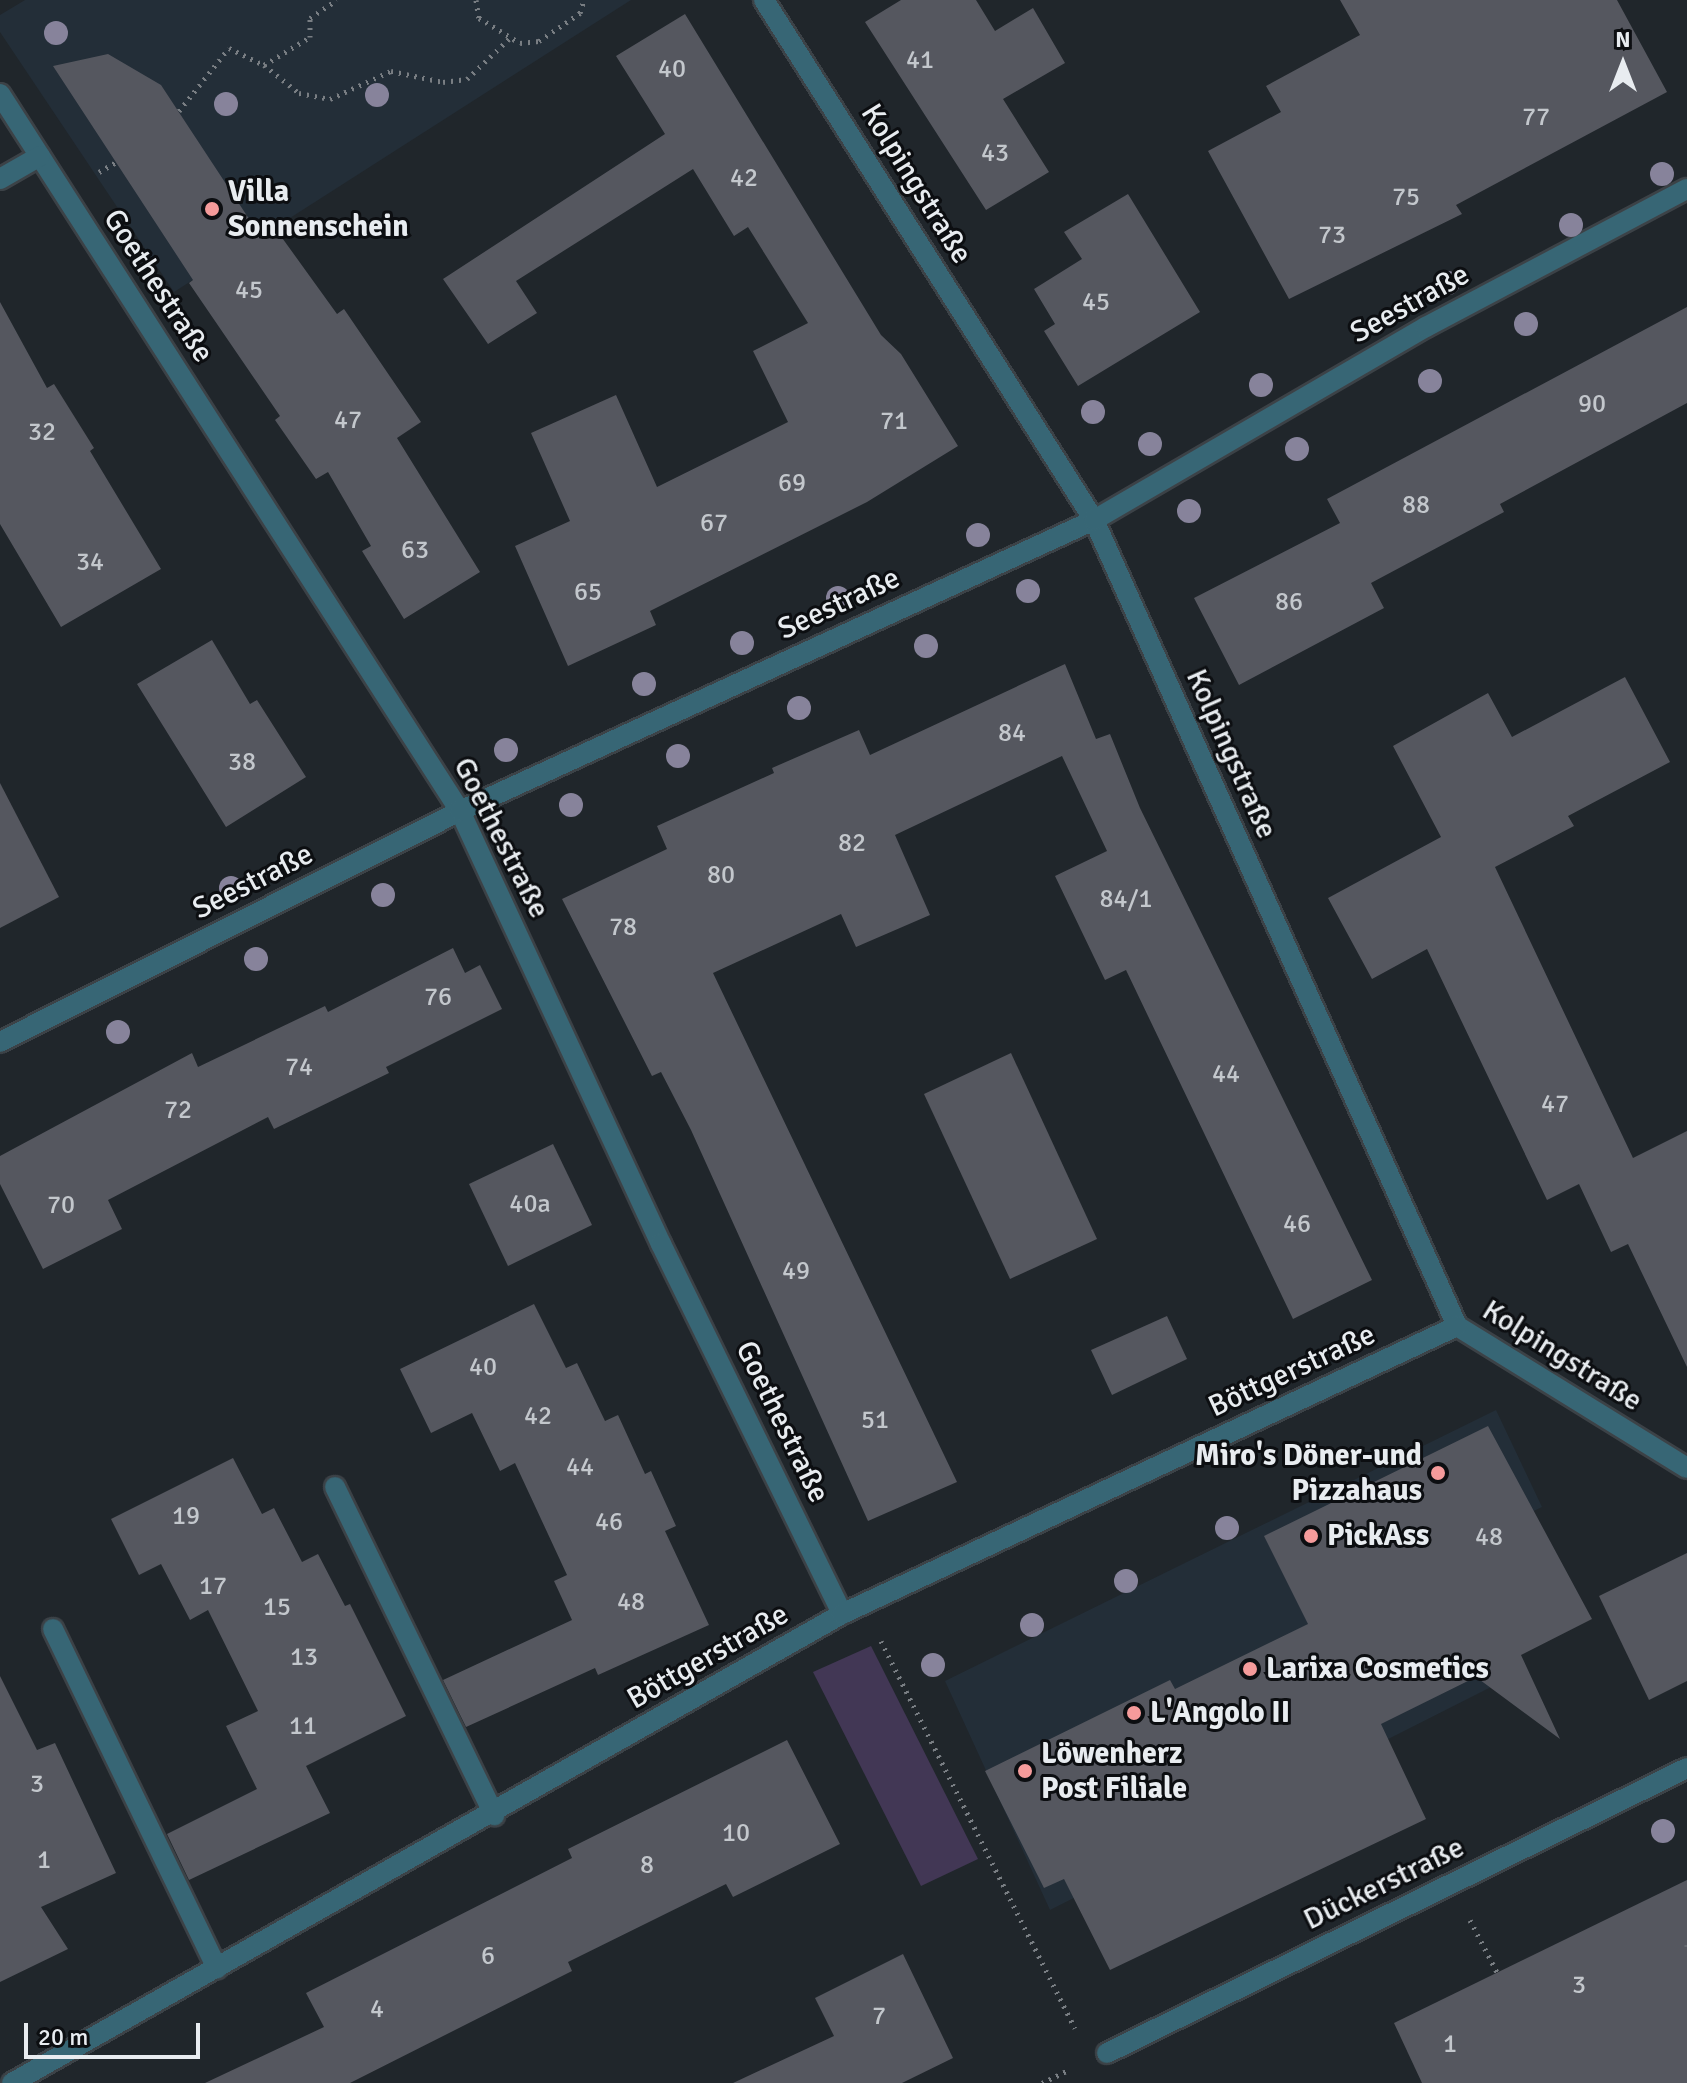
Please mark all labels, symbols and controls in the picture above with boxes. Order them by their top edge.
north arrow [1583,24,1663,104]
text: N [1615,26,1631,53]
house number: 41 [906,45,934,77]
house number: 40 [658,54,686,86]
street label: Kolpingstraße [853,98,979,270]
house number: 77 [1522,102,1550,134]
house number: 43 [981,138,1009,170]
house number: 42 [730,163,758,195]
place label: Villa Sonnenschein [228,174,409,244]
house number: 75 [1392,182,1420,214]
marker: Villa Sonnenschein [203,200,221,218]
street label: Goethestraße [95,203,221,369]
house number: 73 [1318,220,1346,252]
street label: Seestraße [1344,257,1476,351]
house number: 45 [235,275,263,307]
house number: 45 [1082,287,1110,319]
house number: 90 [1578,389,1606,421]
house number: 47 [334,405,362,437]
house number: 71 [880,406,908,438]
house number: 32 [28,417,56,449]
house number: 69 [778,468,806,500]
house number: 88 [1402,490,1430,522]
house number: 67 [700,508,728,540]
house number: 63 [401,535,429,567]
house number: 34 [76,547,104,579]
street label: Seestraße [772,560,906,648]
house number: 65 [574,577,602,609]
house number: 86 [1275,587,1303,619]
street label: Kolpingstraße [1178,664,1284,844]
house number: 84 [998,718,1026,750]
house number: 38 [228,747,256,779]
street label: Goethestraße [445,752,557,924]
house number: 82 [838,828,866,860]
street label: Seestraße [187,836,319,928]
house number: 80 [707,860,735,892]
house number: 84/1 [1099,884,1153,916]
house number: 78 [609,912,637,944]
house number: 76 [424,982,452,1014]
house number: 74 [285,1052,313,1084]
house number: 44 [1212,1059,1240,1091]
house number: 47 [1541,1089,1569,1121]
house number: 72 [164,1095,192,1127]
house number: 40a [509,1189,551,1221]
house number: 70 [47,1190,75,1222]
house number: 46 [1283,1209,1311,1241]
house number: 49 [782,1256,810,1288]
street label: Kolpingstraße [1476,1293,1648,1419]
street label: Böttgerstraße [1203,1317,1381,1425]
street label: Goethestraße [727,1335,837,1509]
house number: 40 [469,1352,497,1384]
house number: 42 [524,1401,552,1433]
house number: 51 [861,1405,889,1437]
place label: Miro's Döner-und Pizzahaus [1195,1438,1422,1508]
house number: 44 [566,1452,594,1484]
marker: Miro's Döner-und Pizzahaus [1429,1464,1447,1482]
house number: 19 [172,1501,200,1533]
house number: 46 [595,1507,623,1539]
place label: PickAss [1327,1518,1429,1554]
house number: 48 [1475,1522,1503,1554]
marker: PickAss [1302,1527,1320,1545]
house number: 17 [199,1571,227,1603]
house number: 48 [617,1587,645,1619]
house number: 15 [263,1592,291,1624]
street label: Böttgerstraße [621,1596,795,1718]
house number: 13 [290,1642,318,1674]
place label: Larixa Cosmetics [1266,1651,1489,1687]
marker: Larixa Cosmetics [1241,1660,1259,1678]
place label: L'Angolo II [1150,1695,1290,1731]
marker: L'Angolo II [1125,1704,1143,1722]
house number: 11 [289,1711,317,1743]
place label: Löwenherz Post Filiale [1041,1736,1187,1806]
marker: Löwenherz Post Filiale [1016,1762,1034,1780]
house number: 3 [30,1769,44,1801]
house number: 10 [722,1818,750,1850]
street label: Dückerstraße [1298,1830,1470,1938]
house number: 1 [37,1845,51,1877]
house number: 8 [640,1850,654,1882]
house number: 6 [481,1941,495,1973]
house number: 3 [1572,1970,1586,2002]
house number: 4 [370,1994,384,2026]
house number: 7 [872,2001,886,2033]
scale bar [28,2007,204,2057]
text: 20 m [38,2022,88,2052]
house number: 1 [1443,2029,1457,2061]

